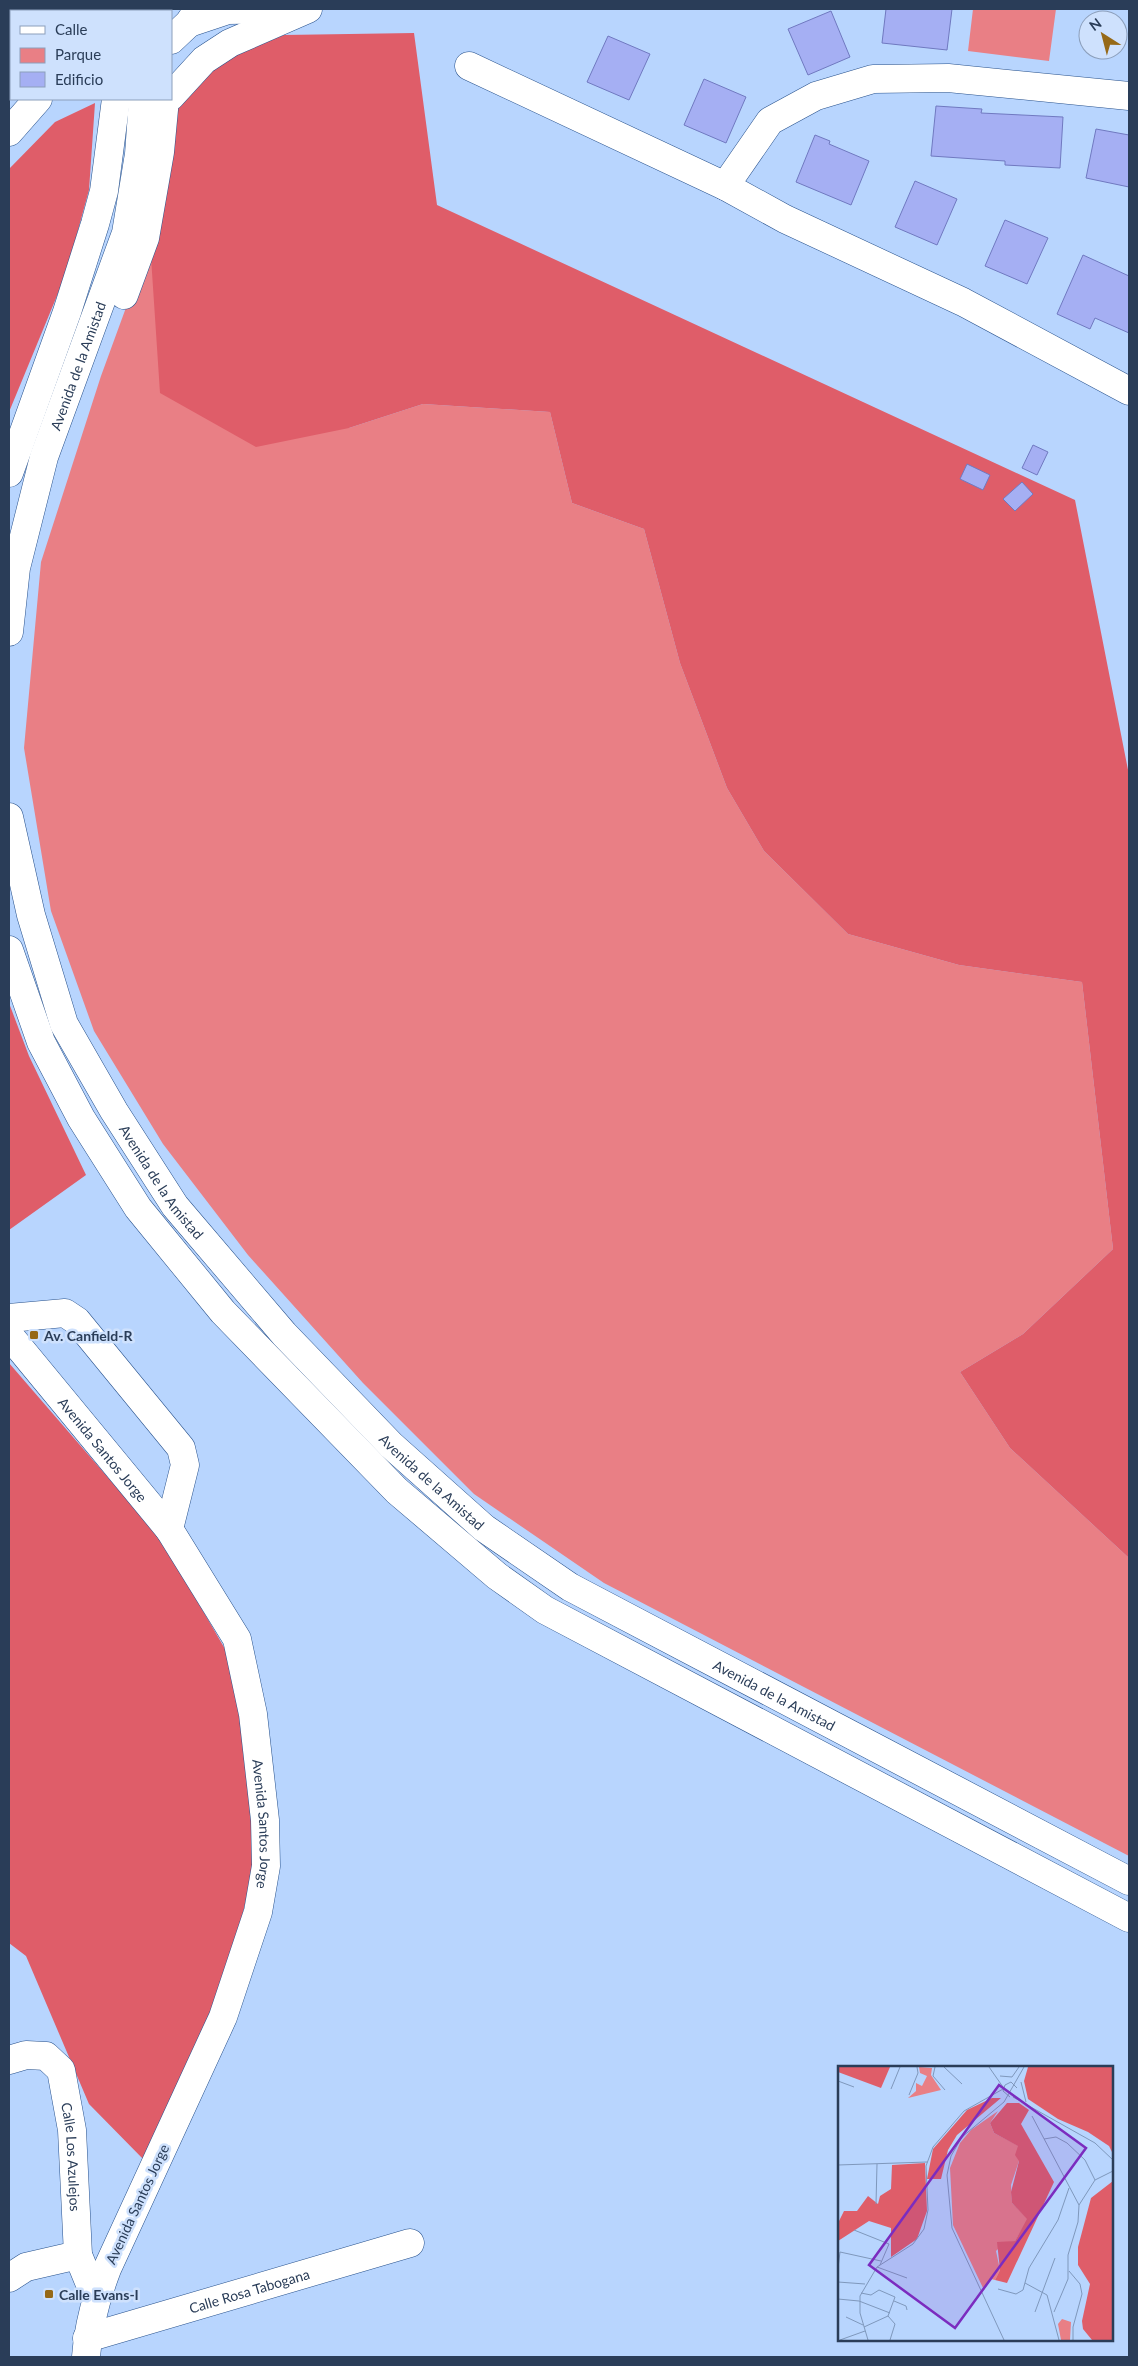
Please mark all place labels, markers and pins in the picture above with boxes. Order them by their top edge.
place label: Av. Canfield-R [43,1327,133,1344]
marker: Av. Canfield-R [28,1329,40,1341]
place label: Calle Evans-I [59,2286,139,2303]
marker: Calle Evans-I [43,2288,55,2300]

